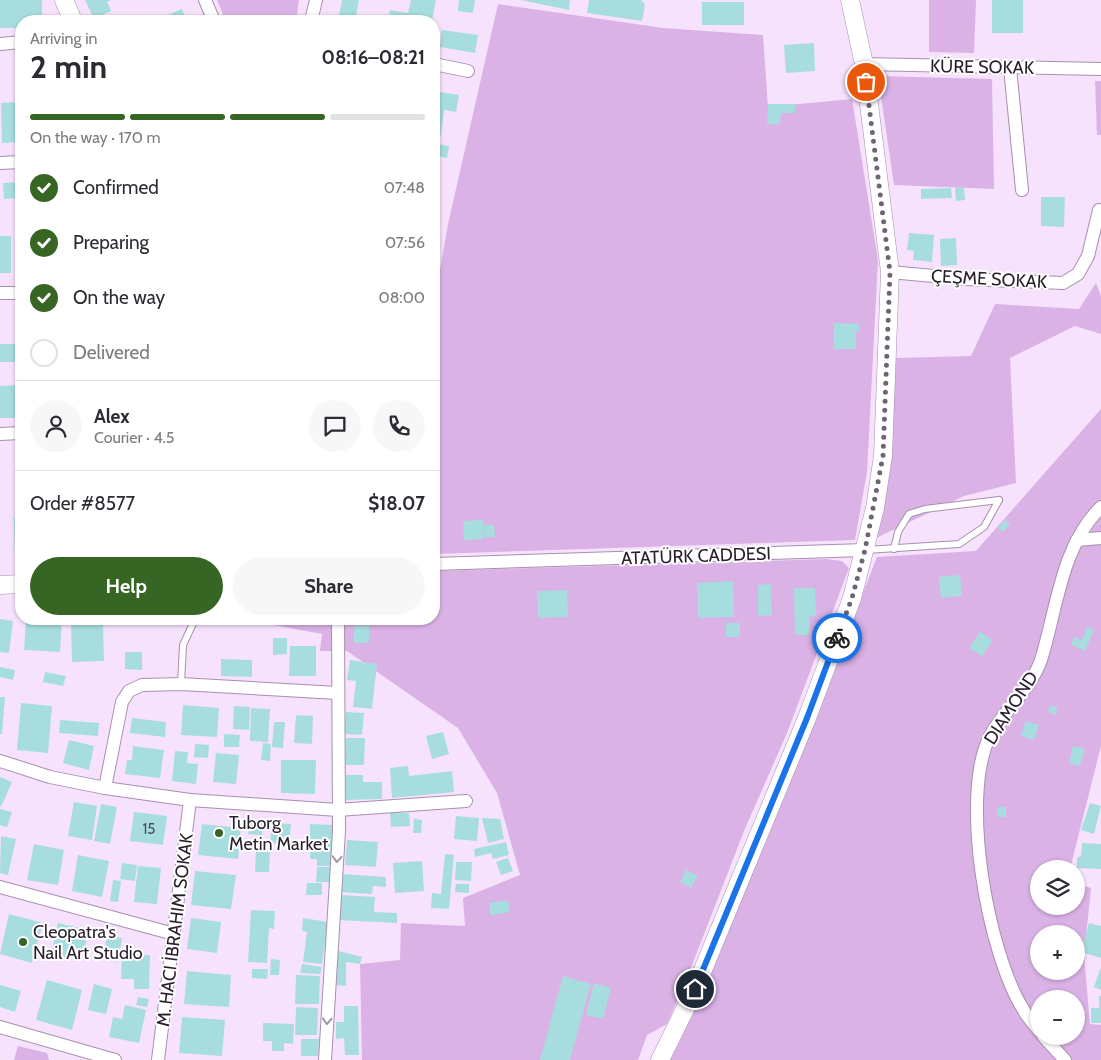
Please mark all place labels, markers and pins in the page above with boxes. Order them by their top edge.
pin [845,61,887,103]
place label: Tuborg Metin Market [229,812,328,855]
marker: Tuborg Metin Market [213,827,225,839]
place label: Cleopatra's Nail Art Studio [33,921,143,964]
marker: Cleopatra's Nail Art Studio [17,936,29,948]
pin [674,968,716,1010]

